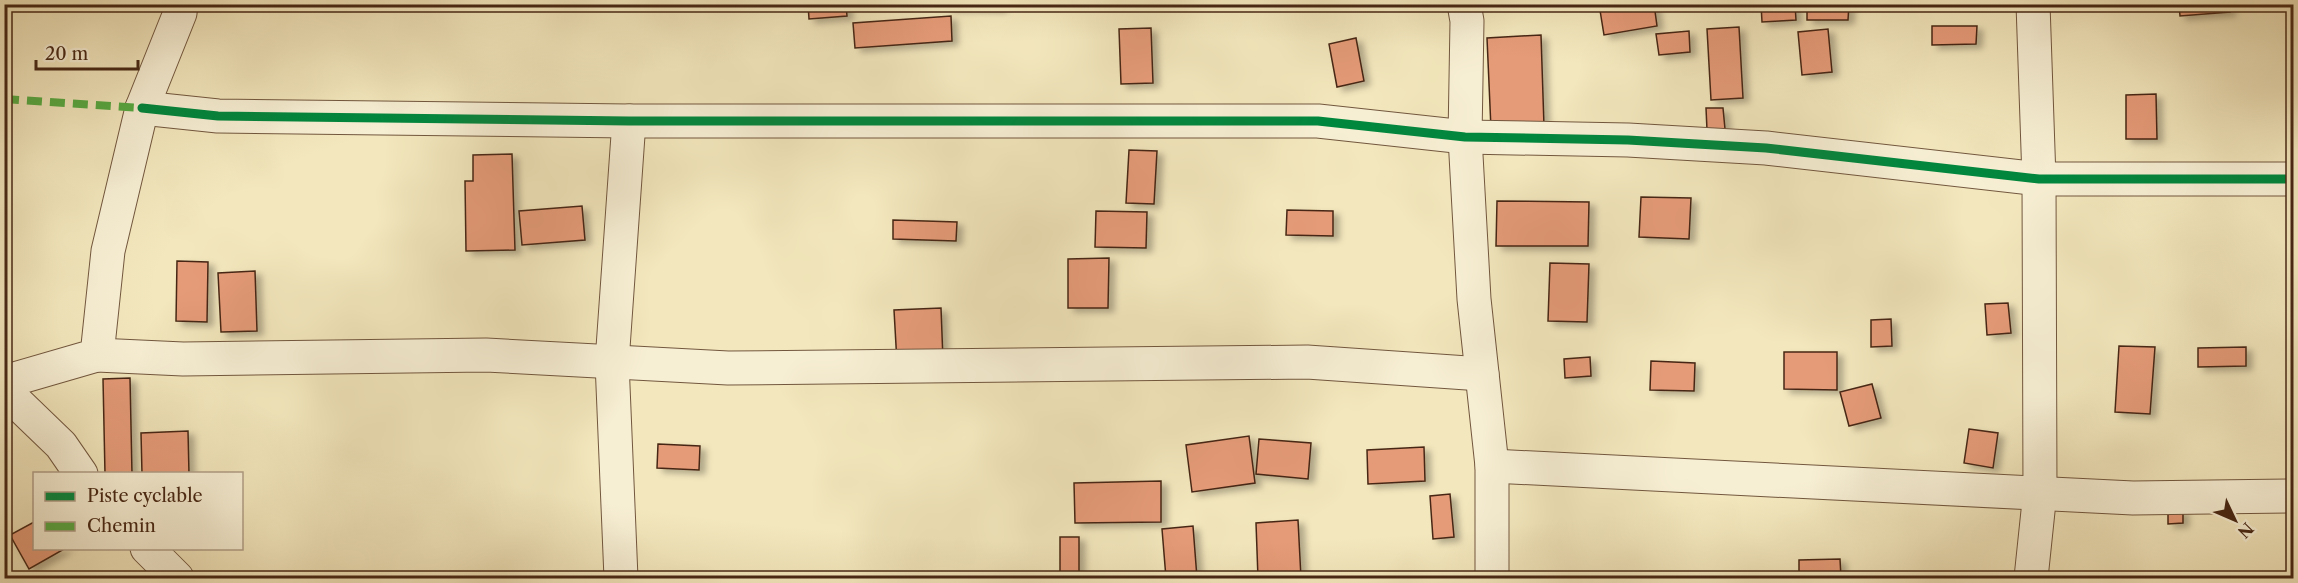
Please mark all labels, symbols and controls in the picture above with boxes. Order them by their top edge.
scale bar [36,33,138,71]
text: 20 m [45,43,89,65]
legend [33,472,243,550]
text: Piste cyclable [87,485,203,507]
north arrow [2205,490,2265,550]
text: Chemin [87,515,156,537]
text: N [2234,518,2258,542]

